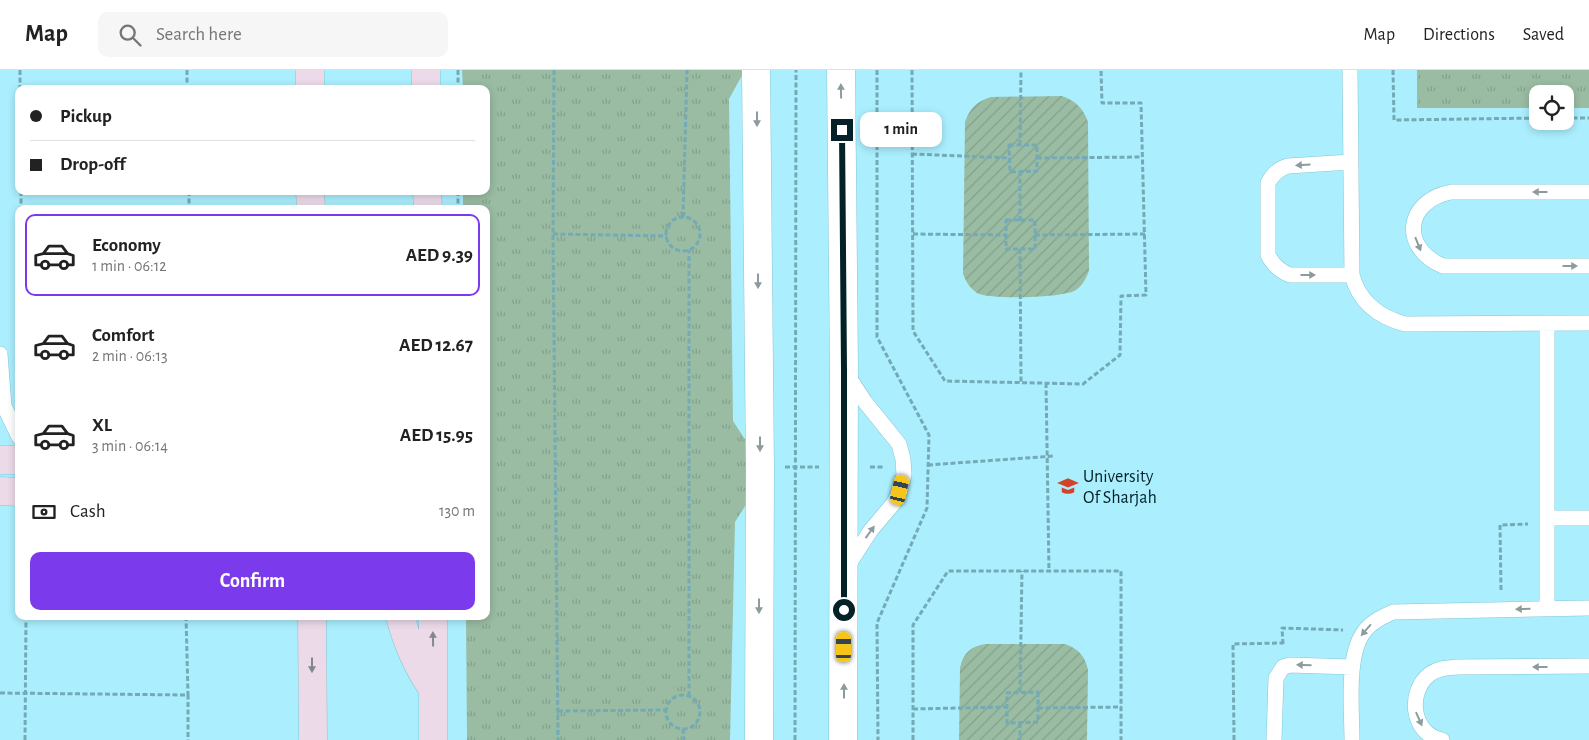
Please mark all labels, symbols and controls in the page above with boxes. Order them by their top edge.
search box [98,12,448,57]
icon: search [116,21,144,49]
text: Map [25,22,68,46]
text: Search here [156,25,242,44]
text: Map [1364,26,1395,44]
text: Directions [1423,26,1495,44]
text: Saved [1523,26,1564,44]
one-way arrow [837,83,845,99]
map controls [1529,85,1574,130]
button: locate [1529,85,1574,130]
text: Pickup [60,107,112,126]
one-way arrow [753,111,761,127]
callout: 1 min [860,112,942,148]
route end [831,119,853,141]
text: 1 min [884,121,918,137]
text: Drop-off [60,155,125,174]
one-way arrow [1294,161,1310,169]
one-way arrow [1532,188,1548,196]
icon: car [32,233,77,278]
text: Economy [92,236,161,255]
one-way arrow [1415,236,1422,251]
text: AED 9.39 [406,246,473,265]
text: 1 min · 06:12 [92,258,166,274]
one-way arrow [1562,262,1578,270]
one-way arrow [1300,271,1316,279]
one-way arrow [754,273,762,289]
icon: car [32,323,77,368]
text: Comfort [92,326,154,345]
text: AED 12.67 [399,336,473,355]
text: 2 min · 06:13 [92,348,168,364]
icon: car [32,413,77,458]
text: XL [92,416,112,435]
text: AED 15.95 [400,426,473,445]
one-way arrow [756,436,764,452]
text: 3 min · 06:14 [92,438,168,454]
place label: University Of Sharjah [1083,468,1157,507]
car [889,474,910,506]
school or university icon: University Of Sharjah [1057,475,1079,497]
icon: cash [30,498,58,526]
text: Cash [70,502,106,521]
text: 130 m [439,503,475,519]
one-way arrow [865,525,875,539]
button: Confirm [30,552,475,610]
one-way arrow [755,598,763,614]
route start [833,599,855,621]
one-way arrow [1515,606,1531,614]
one-way arrow [1361,624,1372,637]
one-way arrow [429,631,437,647]
car [836,632,851,662]
one-way arrow [308,657,316,673]
one-way arrow [1295,661,1311,669]
one-way arrow [1532,663,1548,671]
one-way arrow [840,683,848,699]
one-way arrow [1416,712,1424,726]

